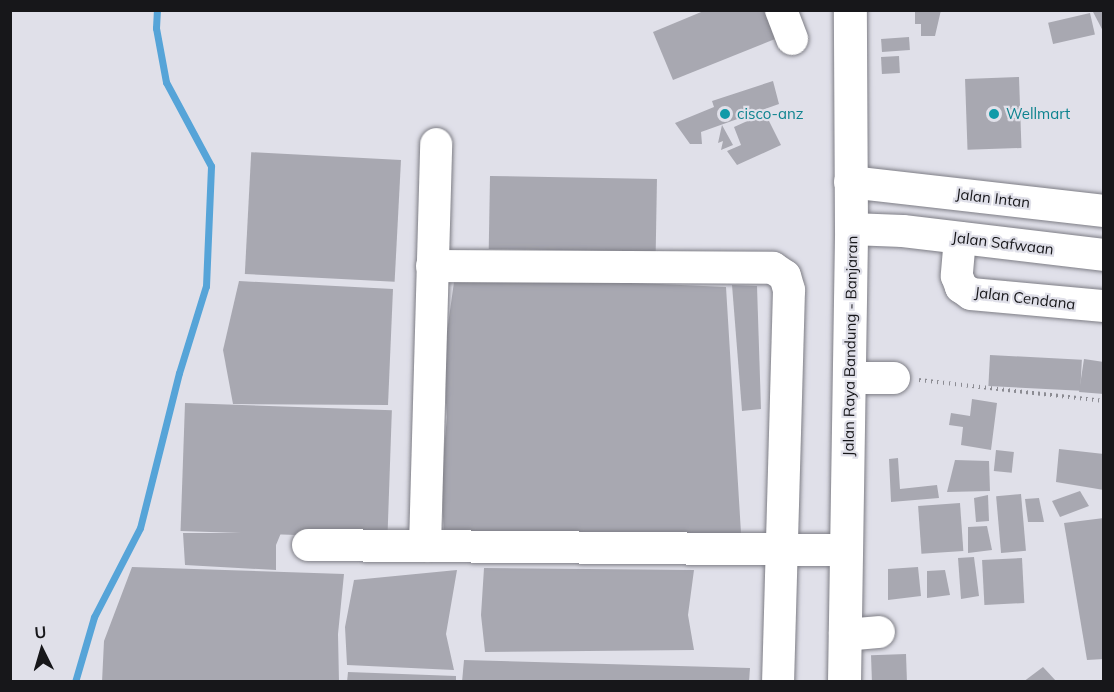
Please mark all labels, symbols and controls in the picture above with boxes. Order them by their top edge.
place label: cisco-anz [737,105,803,123]
place label: Wellmart [1006,105,1070,123]
marker: cisco-anz [718,107,732,121]
marker: Wellmart [987,107,1001,121]
street label: Jalan Intan [955,185,1031,211]
street label: Jalan Safwaan [951,228,1055,258]
street label: Jalan Raya Bandung - Banjaran [839,236,861,456]
street label: Jalan Cendana [973,283,1077,313]
north arrow [12,620,72,680]
text: U [34,622,47,643]

